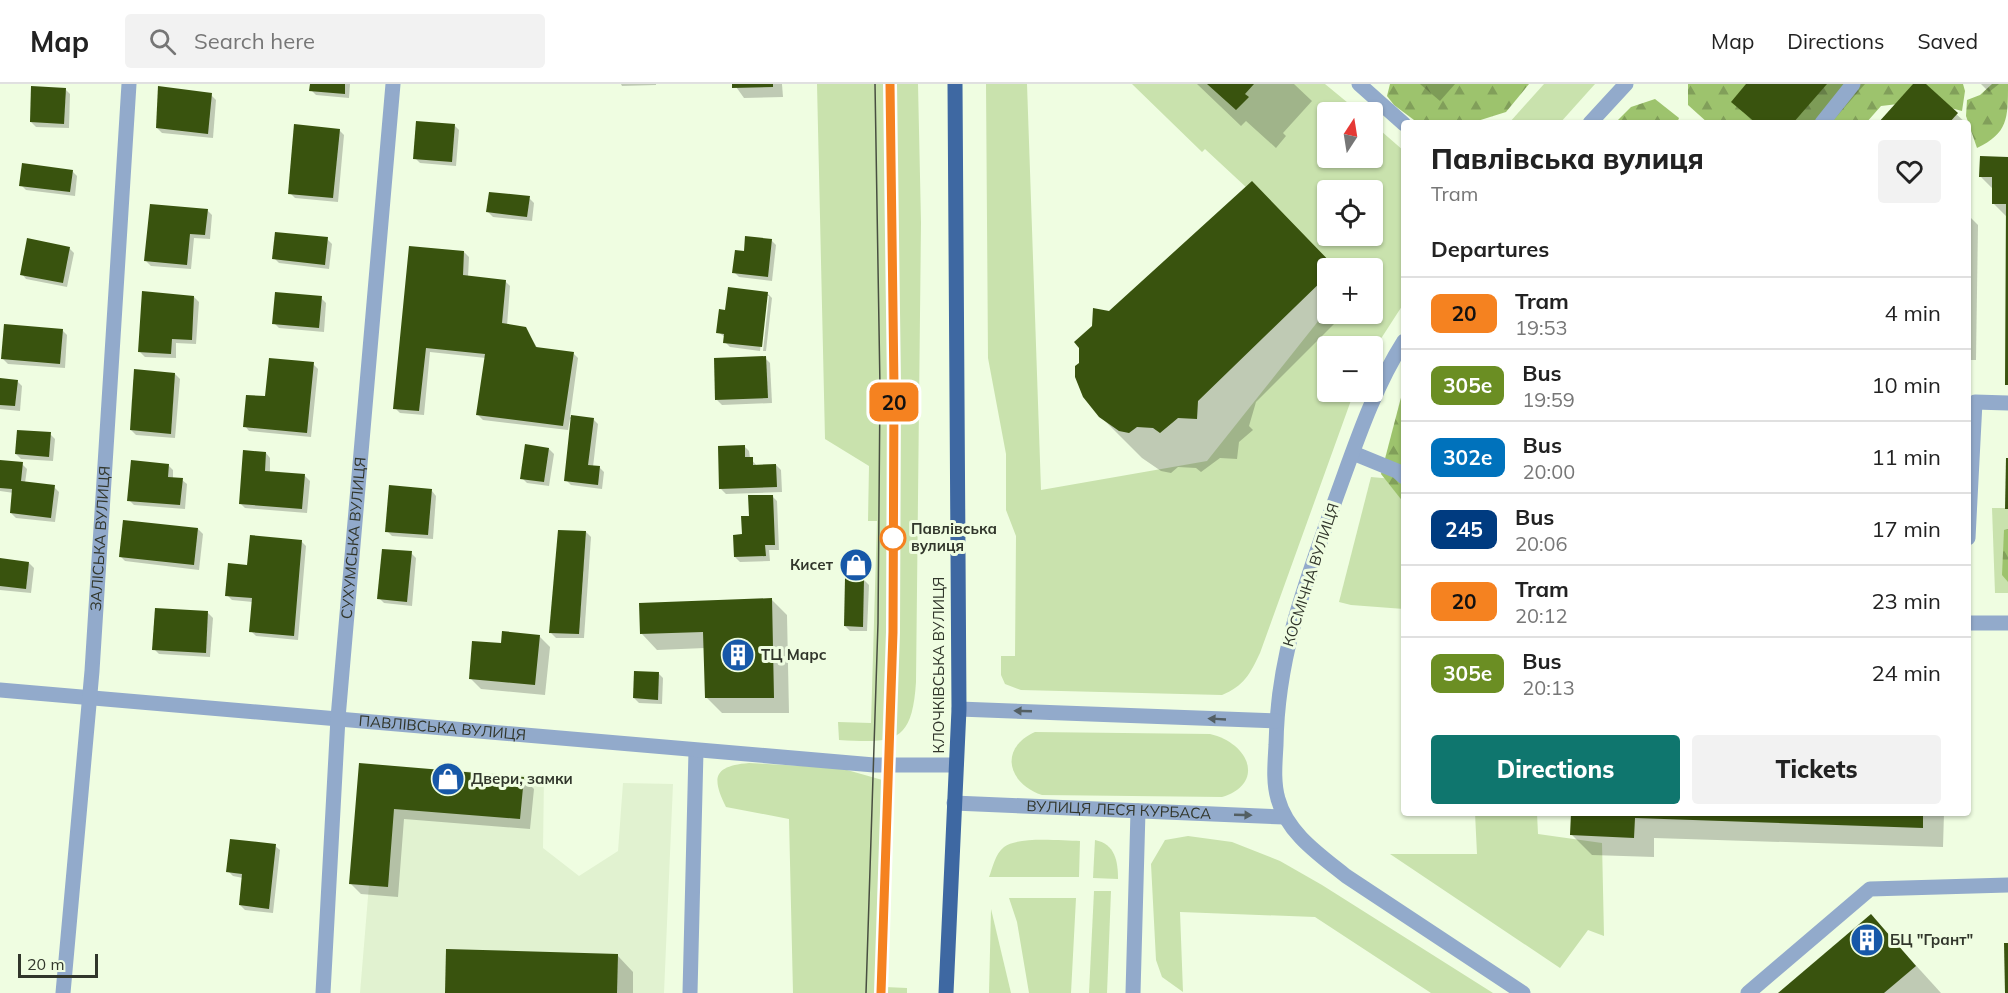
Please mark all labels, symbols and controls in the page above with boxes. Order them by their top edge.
search box [125,14,545,68]
text: Map [30,24,89,59]
icon: search [146,25,179,58]
text: Search here [194,27,315,55]
text: Map [1711,28,1754,54]
text: Directions [1787,28,1884,54]
text: Saved [1917,28,1978,54]
north arrow [1317,102,1383,168]
map controls [1317,102,1383,402]
button: heart [1878,140,1941,203]
text: Павлівська вулиця [1431,141,1704,176]
button: locate [1317,180,1383,246]
text: Tram [1431,181,1478,206]
text: Departures [1431,235,1549,263]
button: + [1317,258,1383,324]
text: Tram [1515,287,1569,315]
text: 4 min [1885,299,1941,327]
text: 20 [1451,300,1477,326]
text: 19:53 [1515,315,1568,340]
button: − [1317,336,1383,402]
text: Bus [1522,359,1562,387]
text: 10 min [1871,371,1941,399]
text: 305e [1443,372,1492,398]
line badge: 20 [867,382,921,422]
text: 19:59 [1522,387,1575,412]
text: 20 [881,389,907,415]
text: Bus [1523,431,1562,459]
text: 11 min [1871,443,1941,471]
text: 302е [1443,444,1493,470]
street label: СУХУМСЬКА ВУЛИЦЯ [337,456,370,620]
text: 20:00 [1523,459,1575,484]
street label: ЗАЛІСЬКА ВУЛИЦЯ [86,465,114,612]
street label: КОСМІЧНА ВУЛИЦЯ [1278,501,1343,649]
text: Bus [1515,503,1554,531]
text: 17 min [1871,515,1941,543]
text: 245 [1445,516,1483,542]
place label: Павлівська вулиця [911,519,997,555]
marker: Павлівська вулиця [880,525,906,551]
text: 20:06 [1515,531,1568,556]
shop icon: Кисет [838,547,874,583]
place label: Кисет [790,555,834,574]
text: Tram [1515,575,1569,603]
street label: КЛОЧКІВСЬКА ВУЛИЦЯ [929,577,948,753]
text: 23 min [1871,587,1941,615]
text: 20 [1451,588,1477,614]
text: 20:12 [1515,603,1568,628]
building icon: ТЦ Марс [720,637,756,673]
place label: ТЦ Марс [761,645,827,664]
text: Bus [1522,647,1562,675]
text: 24 min [1871,659,1941,687]
text: 305e [1443,660,1492,686]
text: 20:13 [1522,675,1575,700]
one-way arrow [1013,706,1032,715]
street label: ПАВЛІВСЬКА ВУЛИЦЯ [358,711,527,744]
one-way arrow [1208,714,1227,723]
button: Directions [1431,735,1680,804]
button: Tickets [1692,735,1941,804]
shop icon: Двери, замки [430,761,466,797]
place label: Двери, замки [471,769,573,788]
street label: ВУЛИЦЯ ЛЕСЯ КУРБАСА [1026,796,1212,823]
one-way arrow [1234,810,1253,819]
building icon: БЦ "Грант" [1849,922,1885,958]
place label: БЦ "Грант" [1890,930,1973,949]
scale bar [18,951,98,978]
text: 20 m [27,954,64,974]

